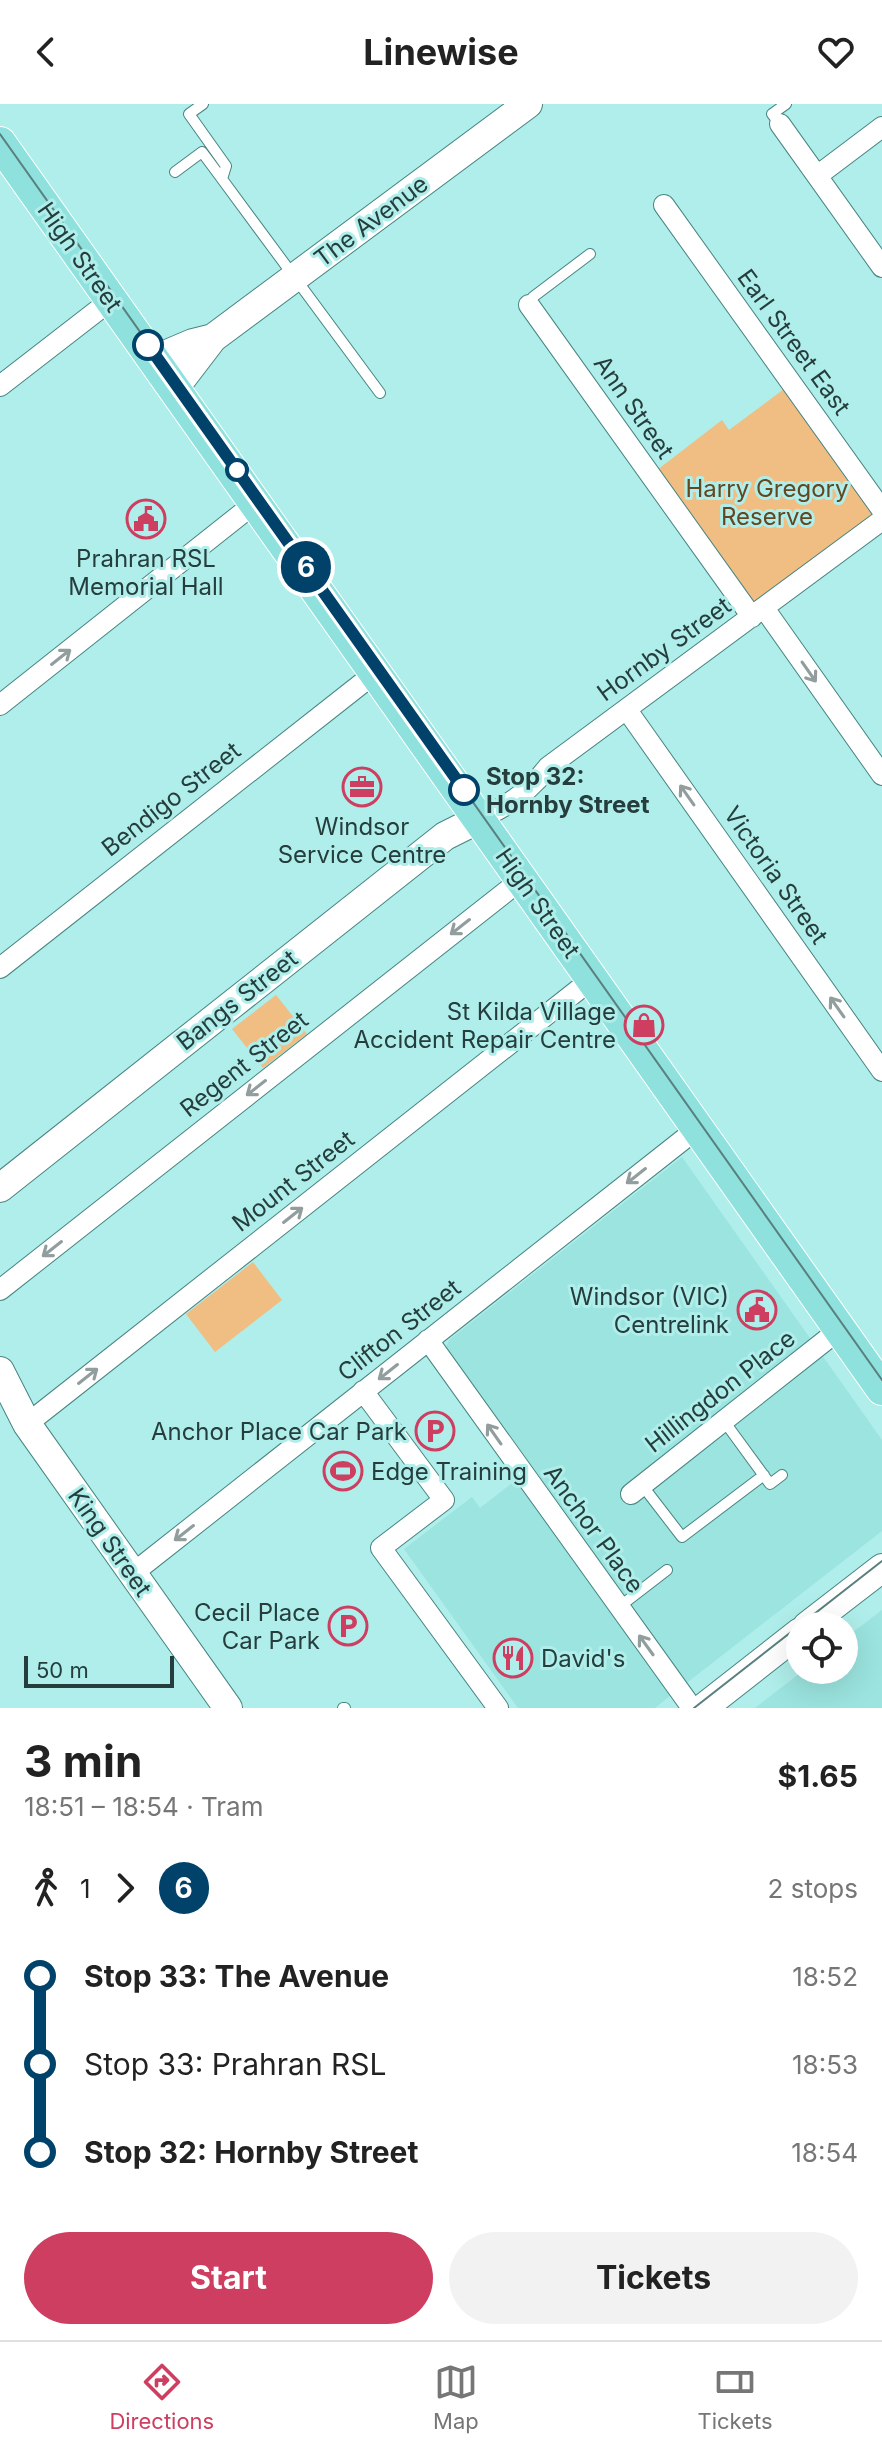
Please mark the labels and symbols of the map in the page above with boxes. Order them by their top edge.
street label: The Avenue [308,169,434,273]
street label: High Street [32,197,128,317]
street label: Earl Street East [731,264,857,421]
unlabelled marker [133,330,163,360]
street label: Ann Street [588,350,680,464]
unlabelled marker [226,459,248,481]
park label: Harry Gregory Reserve [686,474,848,531]
public building icon: Prahran RSL Memorial Hall [125,498,167,540]
line badge: 6 [280,541,332,593]
place label: Prahran RSL Memorial Hall [68,544,224,601]
street label: Hornby Street [592,591,737,707]
one-way arrow [50,648,71,666]
one-way arrow [801,660,817,682]
street label: Bendigo Street [96,736,246,862]
place label: Stop 32: Hornby Street [486,762,650,819]
office icon: Windsor Service Centre [341,766,383,808]
marker: Stop 32: Hornby Street [449,775,479,805]
one-way arrow [679,784,695,806]
street label: Victoria Street [718,801,834,949]
place label: Windsor Service Centre [278,812,446,869]
street label: High Street [490,843,586,963]
one-way arrow [450,919,471,936]
street label: Bangs Street [171,944,303,1056]
place label: St Kilda Village Accident Repair Centre [353,997,616,1054]
one-way arrow [829,997,845,1019]
shop icon: St Kilda Village Accident Repair Centre [623,1004,665,1046]
street label: Regent Street [174,1005,314,1123]
one-way arrow [246,1080,267,1097]
street label: Mount Street [226,1124,360,1238]
one-way arrow [626,1168,647,1185]
one-way arrow [282,1206,303,1224]
one-way arrow [42,1241,63,1258]
street label: Clifton Street [332,1273,466,1387]
place label: Windsor (VIC) Centrelink [570,1282,729,1339]
public building icon: Windsor (VIC) Centrelink [736,1289,778,1331]
street label: Hillingdon Place [639,1323,801,1459]
one-way arrow [378,1363,399,1380]
one-way arrow [77,1367,98,1384]
parking icon: Anchor Place Car Park [414,1410,456,1452]
place label: Anchor Place Car Park [151,1417,407,1446]
one-way arrow [486,1423,502,1445]
sports icon: Edge Training [322,1450,364,1492]
place label: Edge Training [371,1457,527,1486]
street label: Anchor Place [538,1459,650,1599]
street label: King Street [62,1482,158,1602]
one-way arrow [174,1524,195,1542]
place label: Cecil Place Car Park [194,1598,320,1655]
parking icon: Cecil Place Car Park [327,1605,369,1647]
one-way arrow [638,1634,654,1656]
restaurant icon: David's [492,1637,534,1679]
place label: David's [541,1644,625,1673]
scale bar [24,1652,174,1688]

